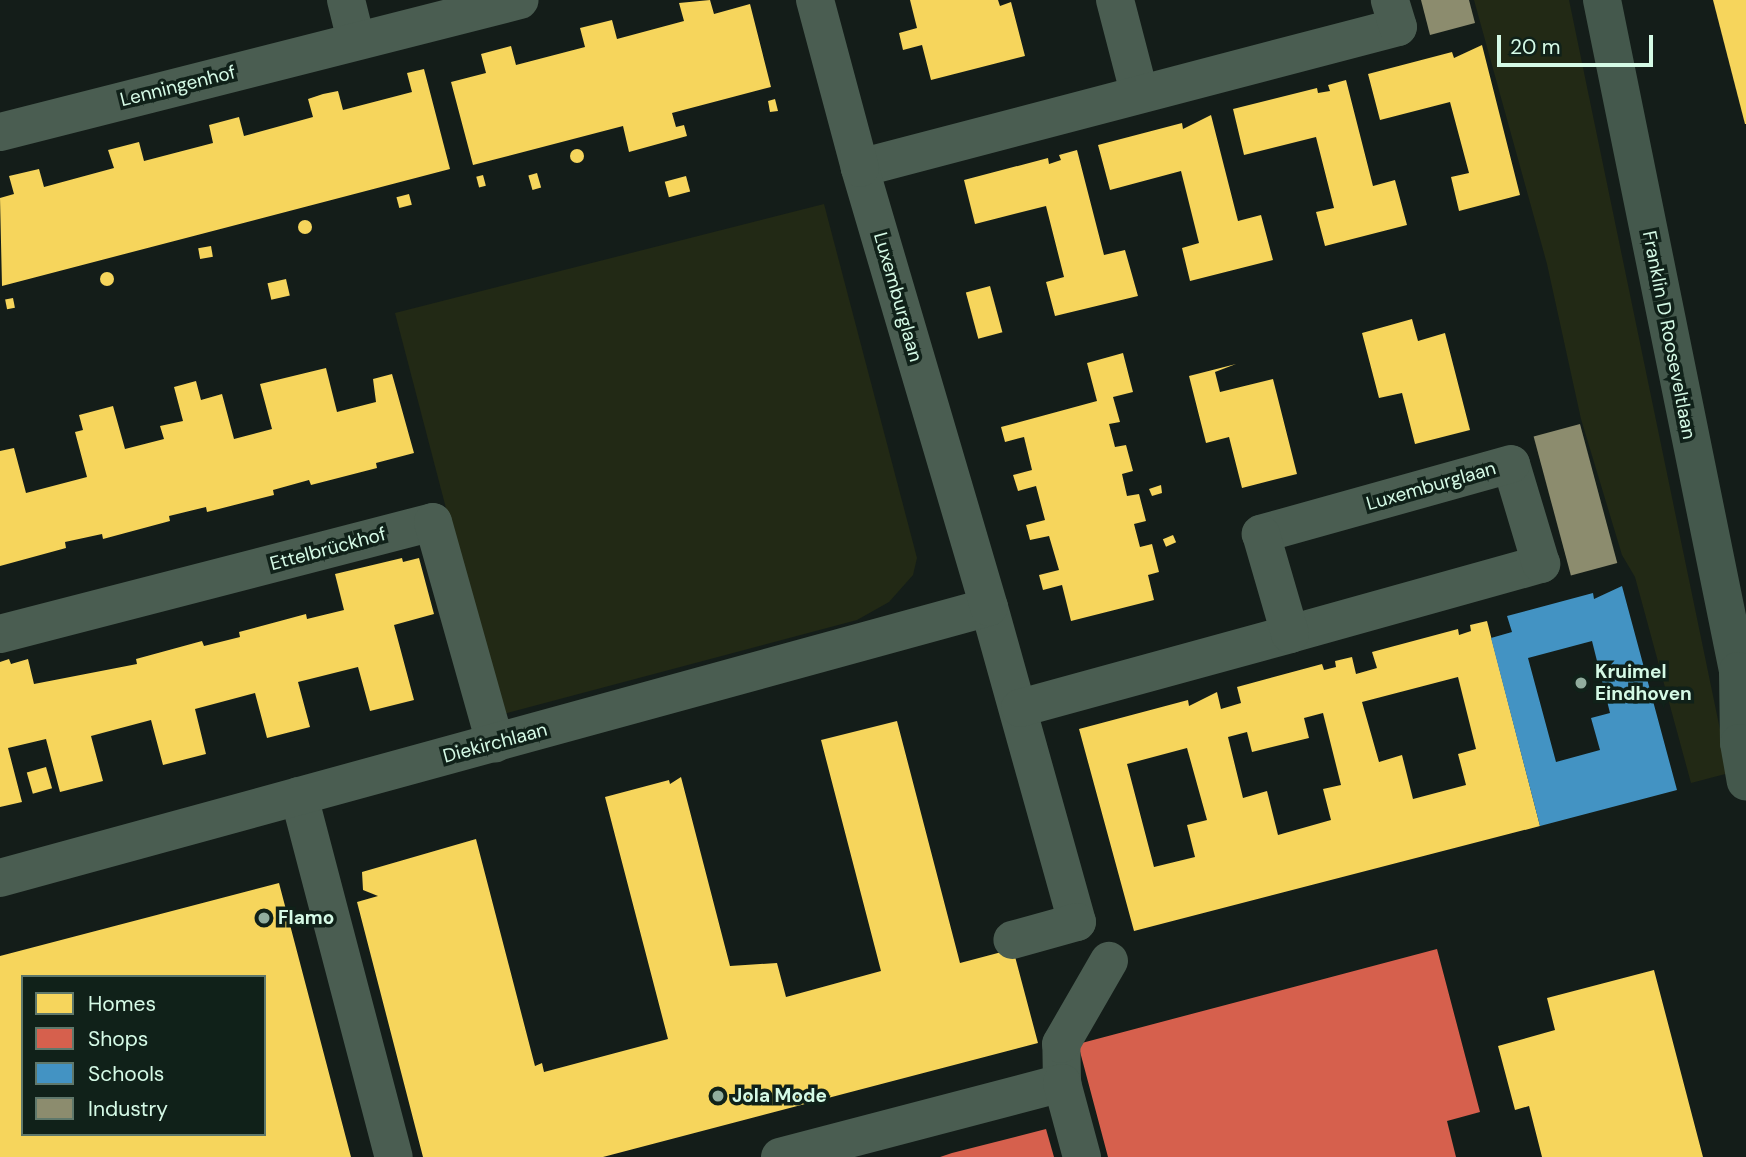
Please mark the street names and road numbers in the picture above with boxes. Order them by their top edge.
street label: Lenningenhof [118,61,238,111]
street label: Franklin D Rooseveltlaan [1638,229,1700,441]
street label: Luxemburglaan [869,230,927,364]
street label: Luxemburglaan [1364,457,1498,515]
street label: Ettelbrückhof [267,523,389,575]
street label: Diekirchlaan [440,718,550,768]

